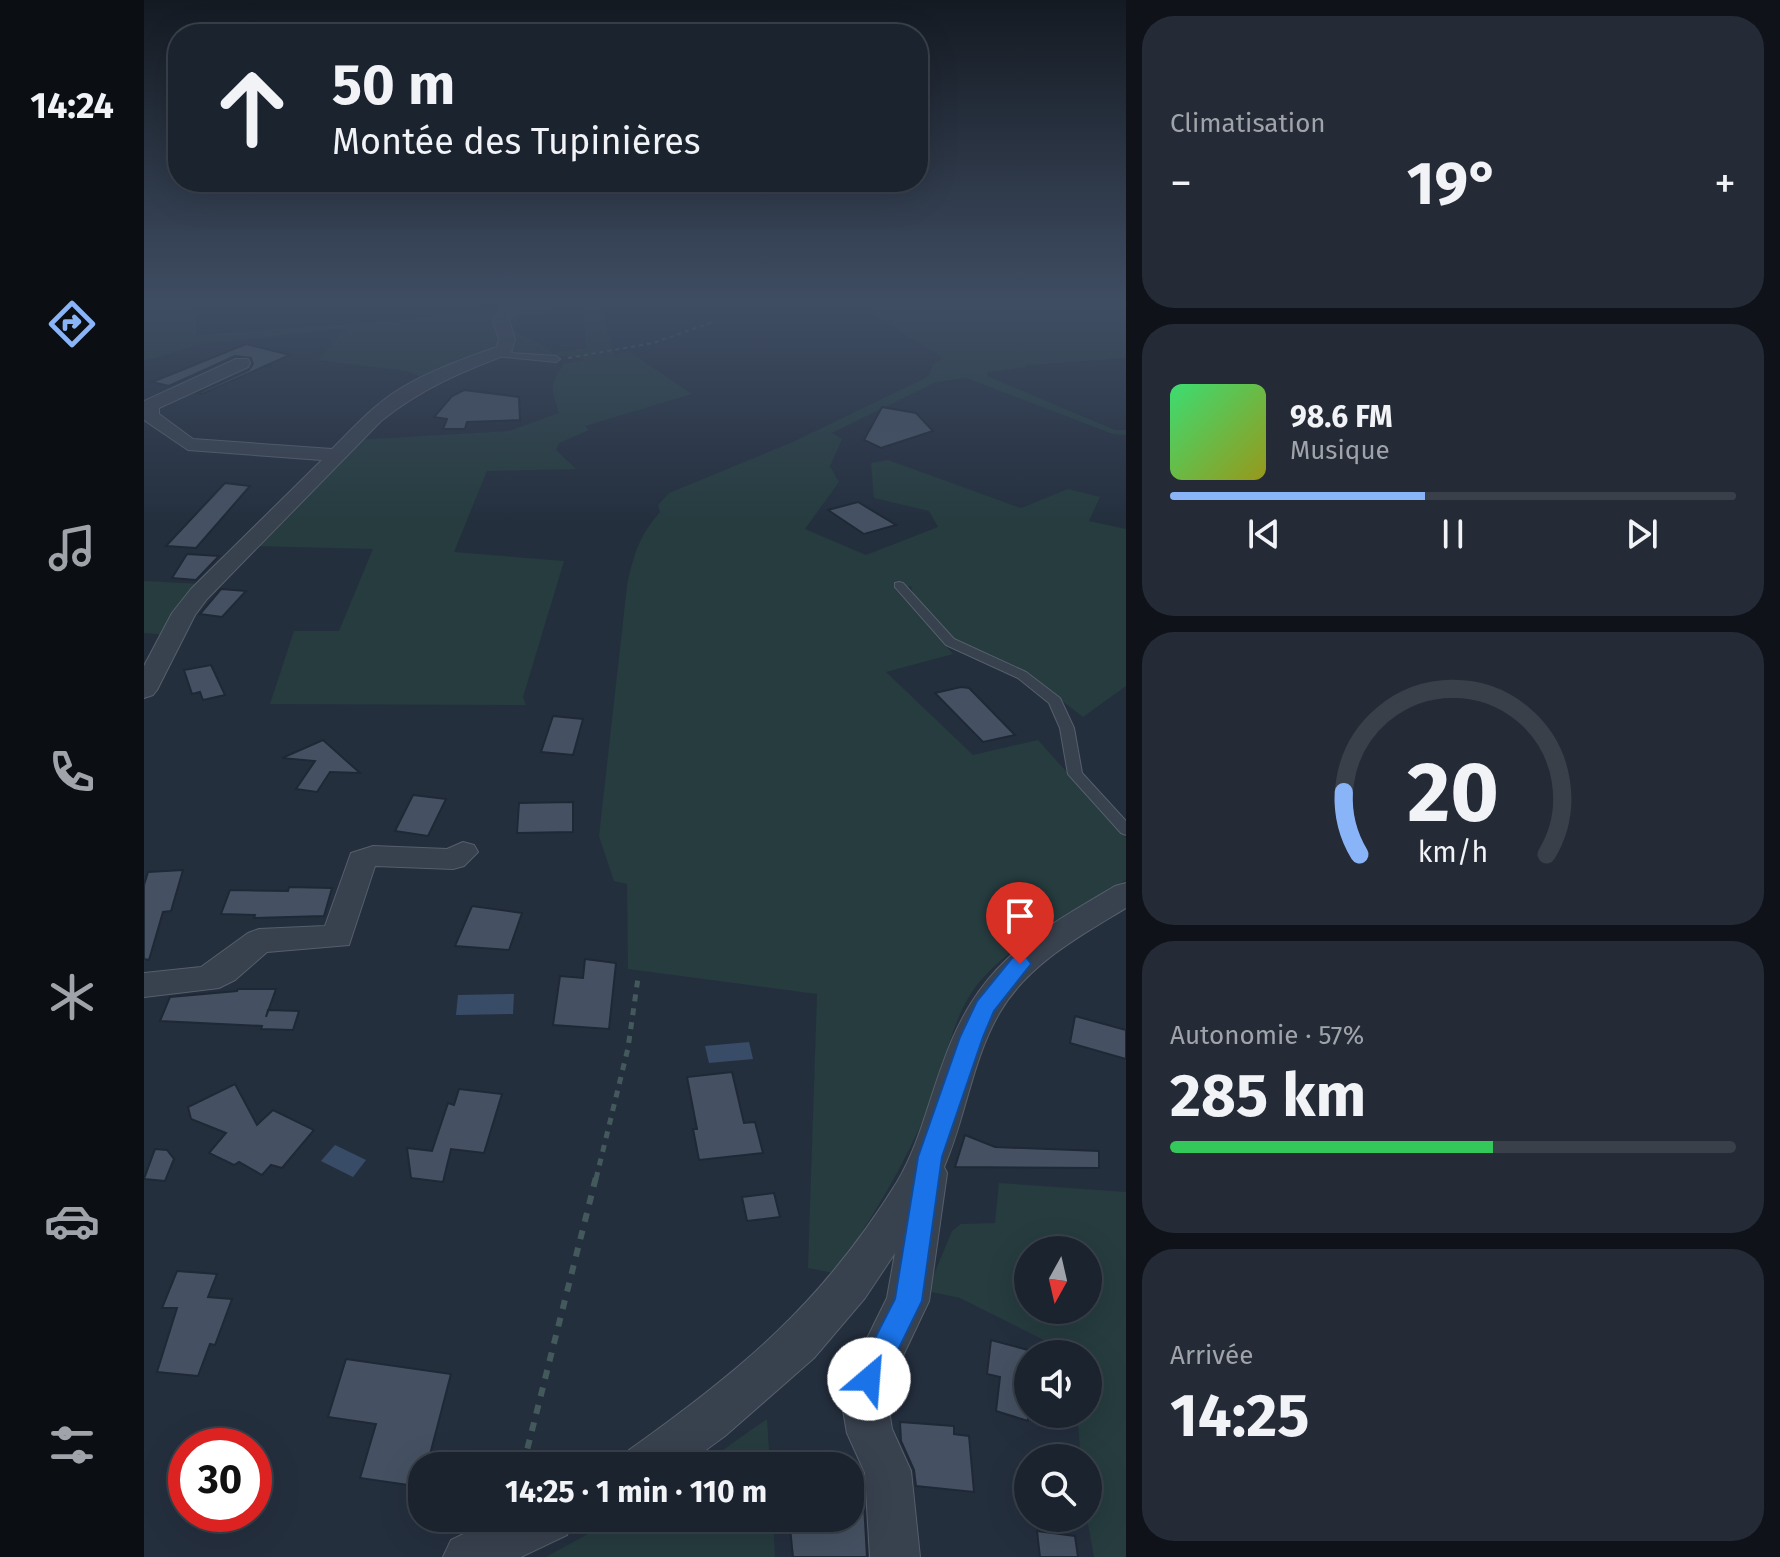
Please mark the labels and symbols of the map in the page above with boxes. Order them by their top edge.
pin [986,882,1054,964]
north arrow [1014,1236,1102,1324]
position arrow [827,1337,911,1421]
speed limit sign: 30 [168,1428,272,1532]

